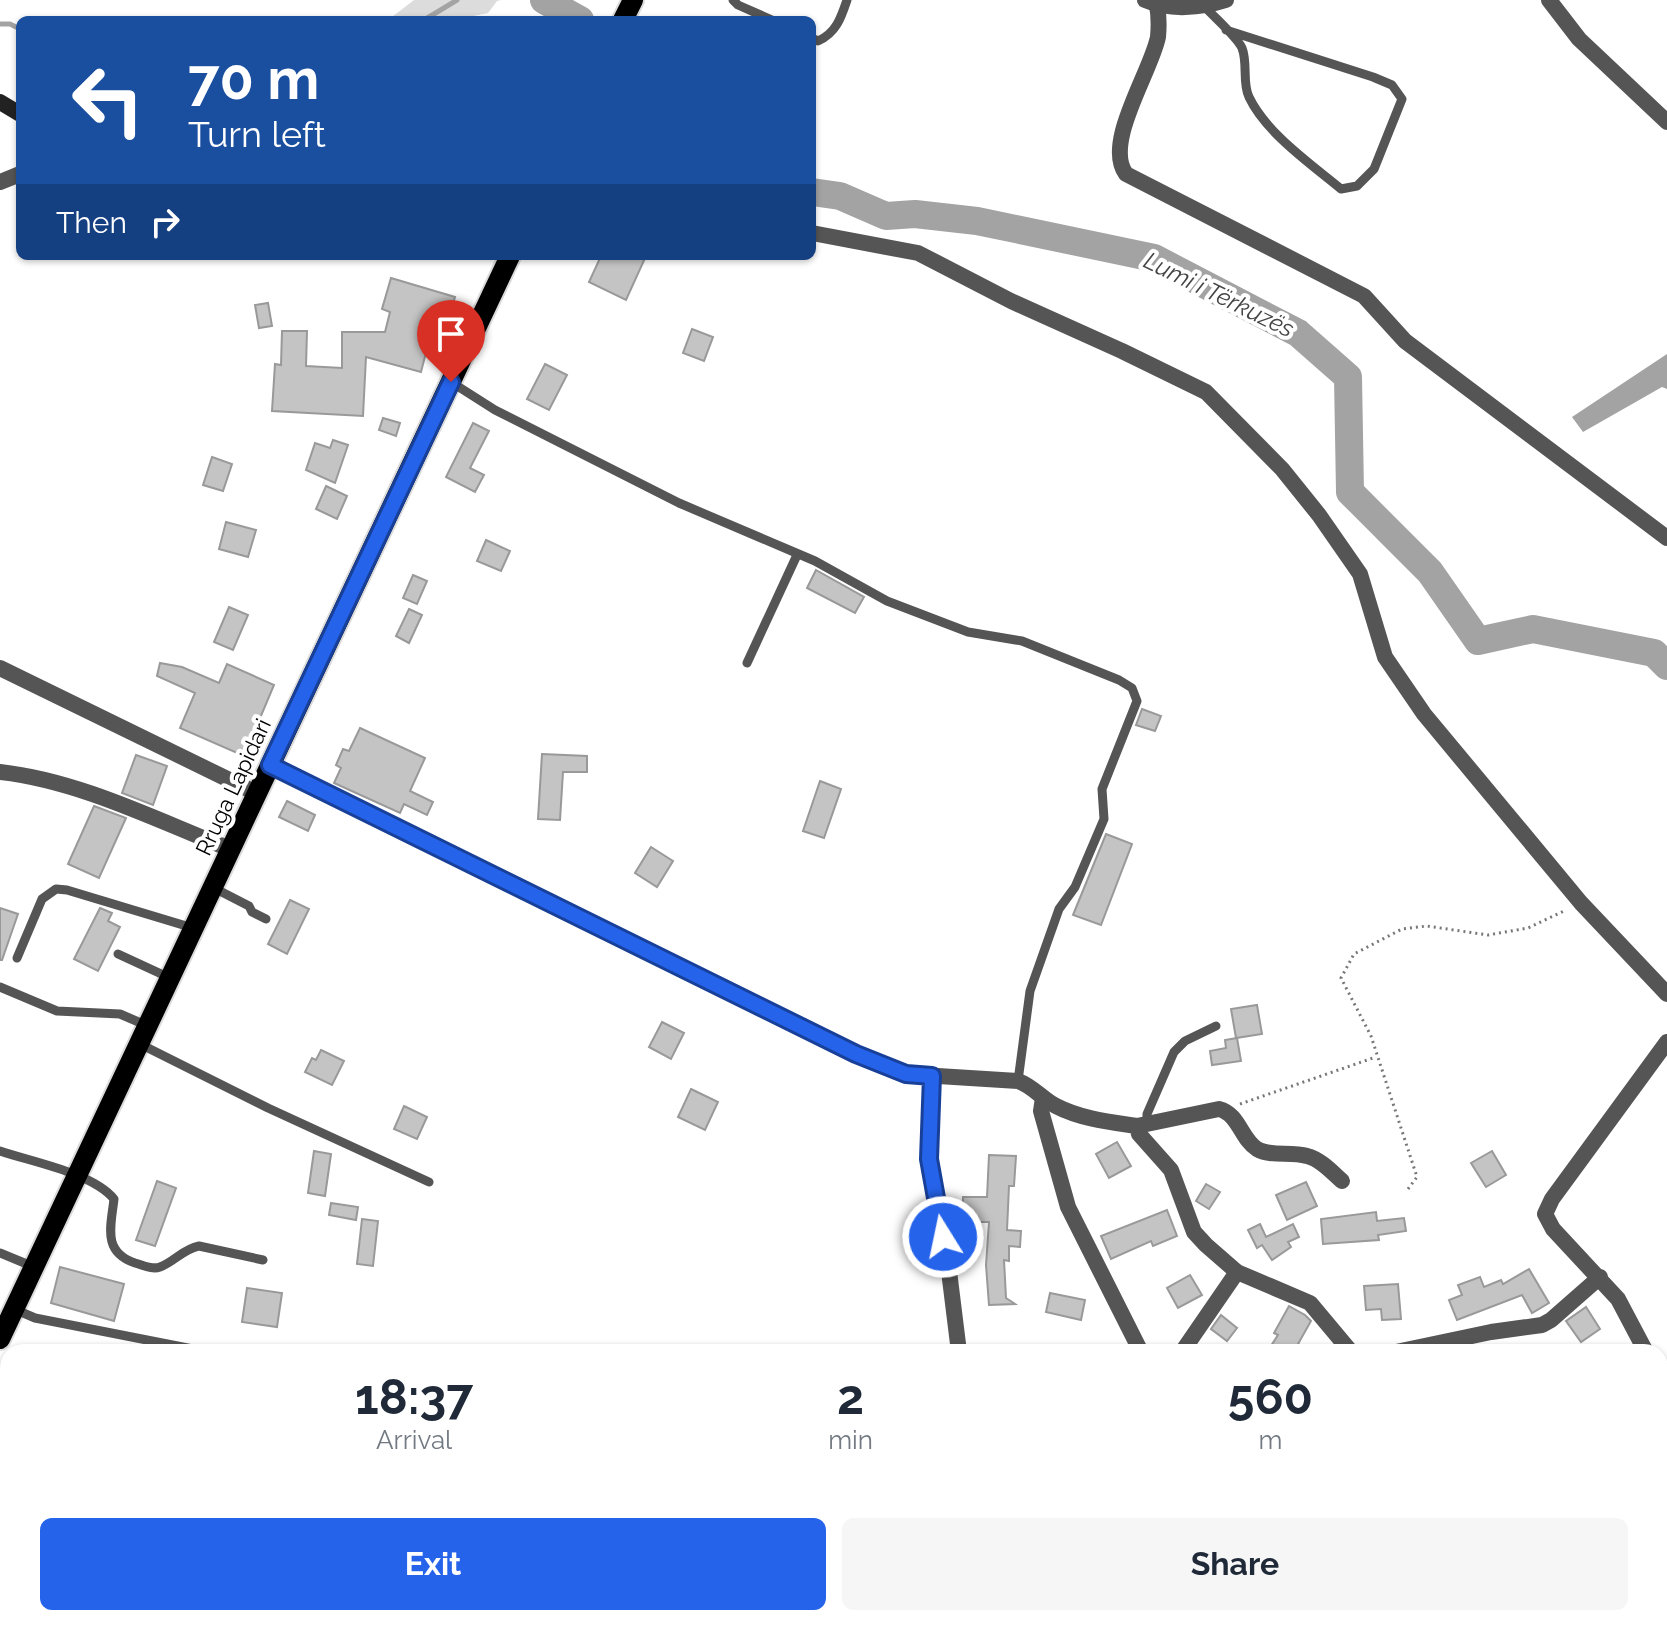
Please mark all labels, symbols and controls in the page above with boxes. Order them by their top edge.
text: 70 m [188,46,319,112]
icon: left [56,48,160,152]
text: Turn left [188,113,326,155]
icon: right [143,200,187,244]
text: Then [56,205,127,240]
water label: Lumi i Tërkuzës [1139,246,1299,343]
pin [417,300,485,382]
icon: arrive [429,312,473,356]
street label: Rruga Lapidari [190,715,276,859]
position arrow [901,1195,985,1279]
text: 18:37 [355,1369,473,1425]
text: 2 [837,1369,864,1425]
text: 560 [1228,1369,1313,1425]
text: Arrival [376,1425,452,1455]
text: min [828,1425,873,1455]
text: m [1258,1425,1282,1455]
button: Exit [40,1518,826,1610]
button: Share [842,1518,1628,1610]

